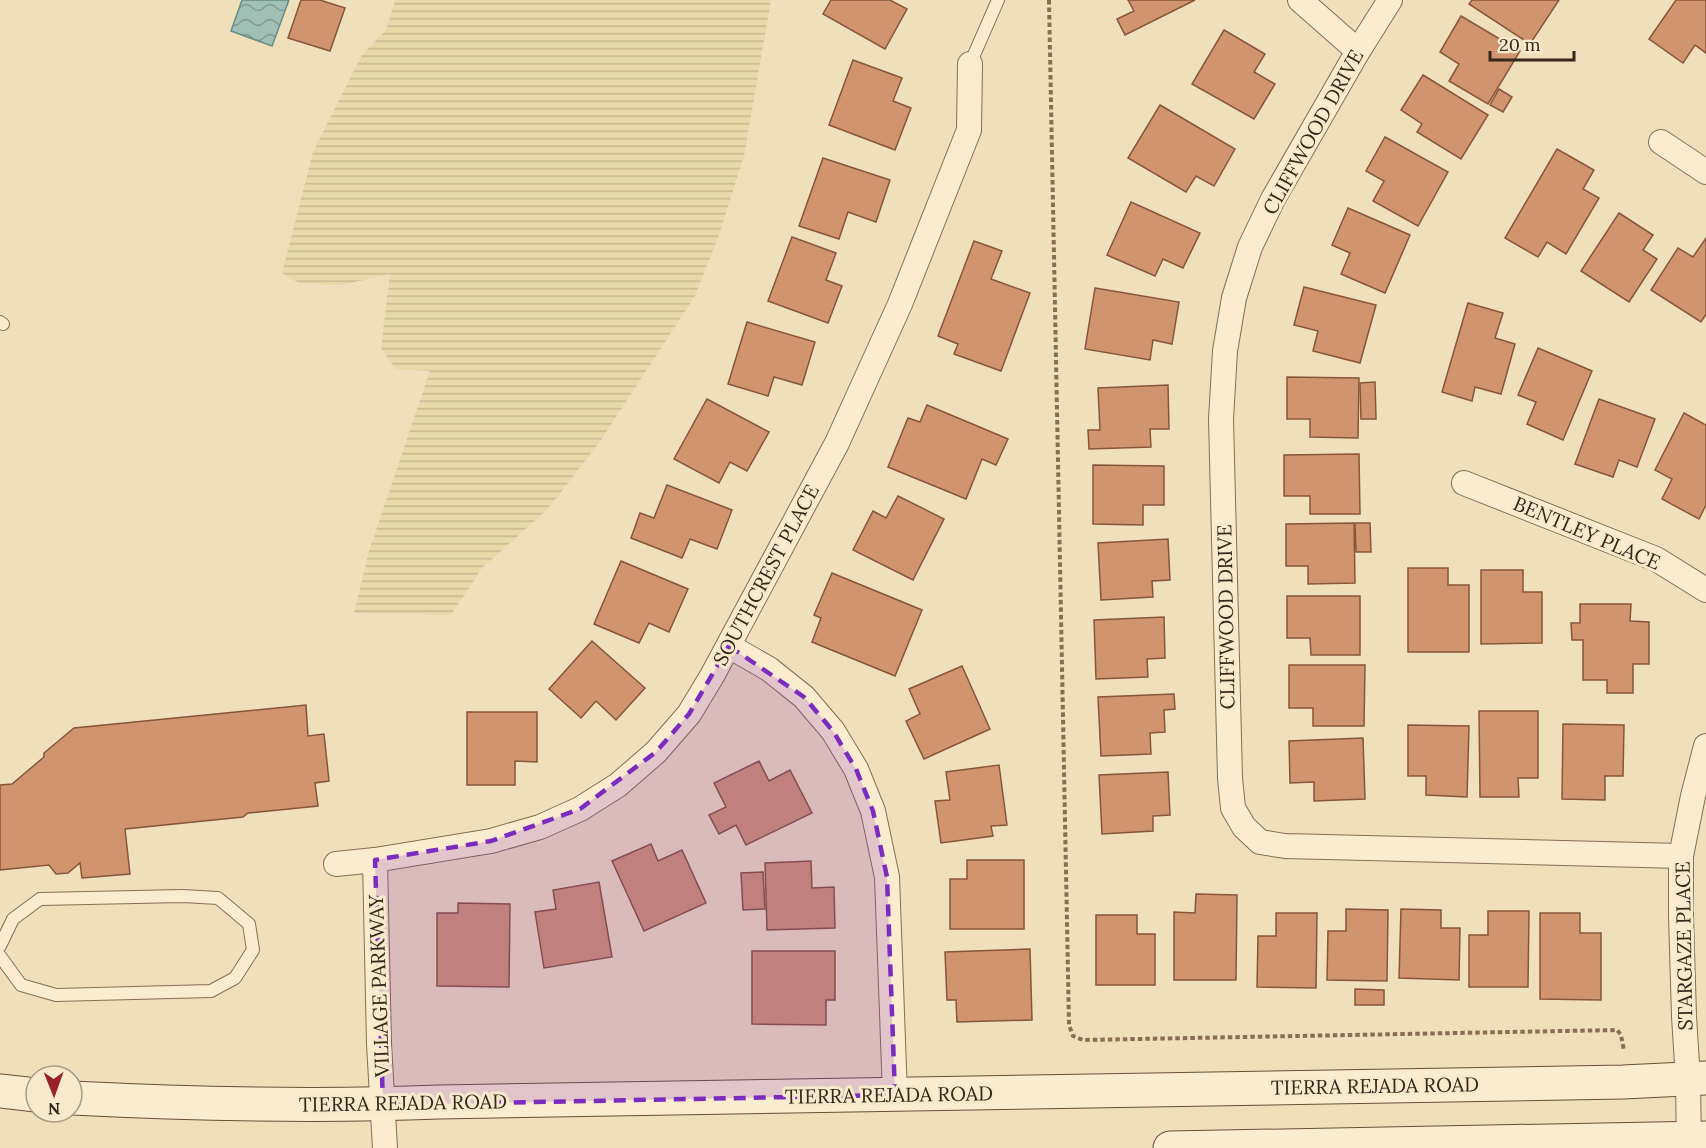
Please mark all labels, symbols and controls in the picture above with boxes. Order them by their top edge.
scale bar [1490,24,1574,62]
text: 20 m [1499,33,1541,56]
street label: CLIFFWOOD DRIVE [1257,45,1368,219]
street label: SOUTHCREST PLACE [707,480,824,670]
street label: BENTLEY PLACE [1510,490,1665,575]
street label: CLIFFWOOD DRIVE [1211,524,1240,710]
street label: STARGAZE PLACE [1670,861,1697,1031]
street label: VILLAGE PARKWAY [363,894,394,1079]
north arrow [24,1064,84,1124]
street label: TIERRA REJADA ROAD [1271,1071,1479,1100]
street label: TIERRA REJADA ROAD [785,1080,993,1109]
street label: TIERRA REJADA ROAD [299,1088,507,1117]
text: N [48,1099,61,1119]

